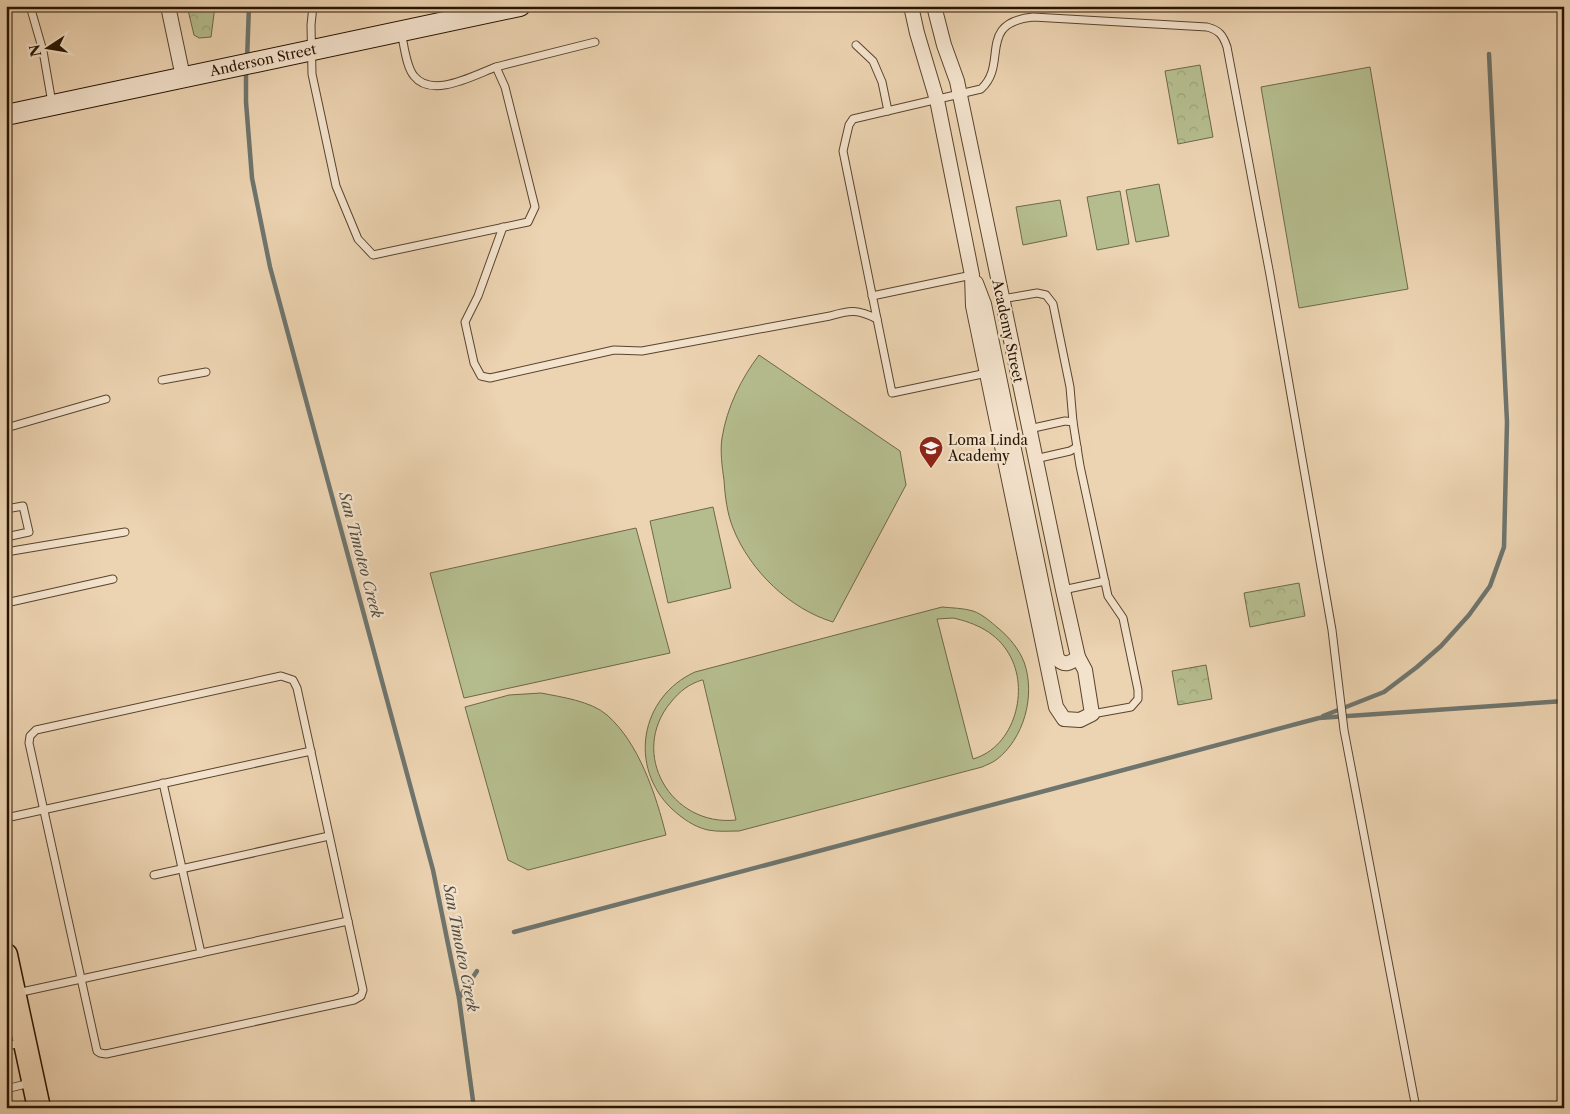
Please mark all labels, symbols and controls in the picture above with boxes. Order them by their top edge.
north arrow [22,22,72,72]
street label: Anderson Street [207,40,318,80]
text: N [25,43,45,59]
street label: Academy Street [988,277,1028,384]
place label: Loma Linda Academy [947,431,1028,465]
school or university icon: Loma Linda Academy [918,435,944,469]
water label: San Timoteo Creek [335,489,387,620]
water label: San Timoteo Creek [439,882,483,1014]

